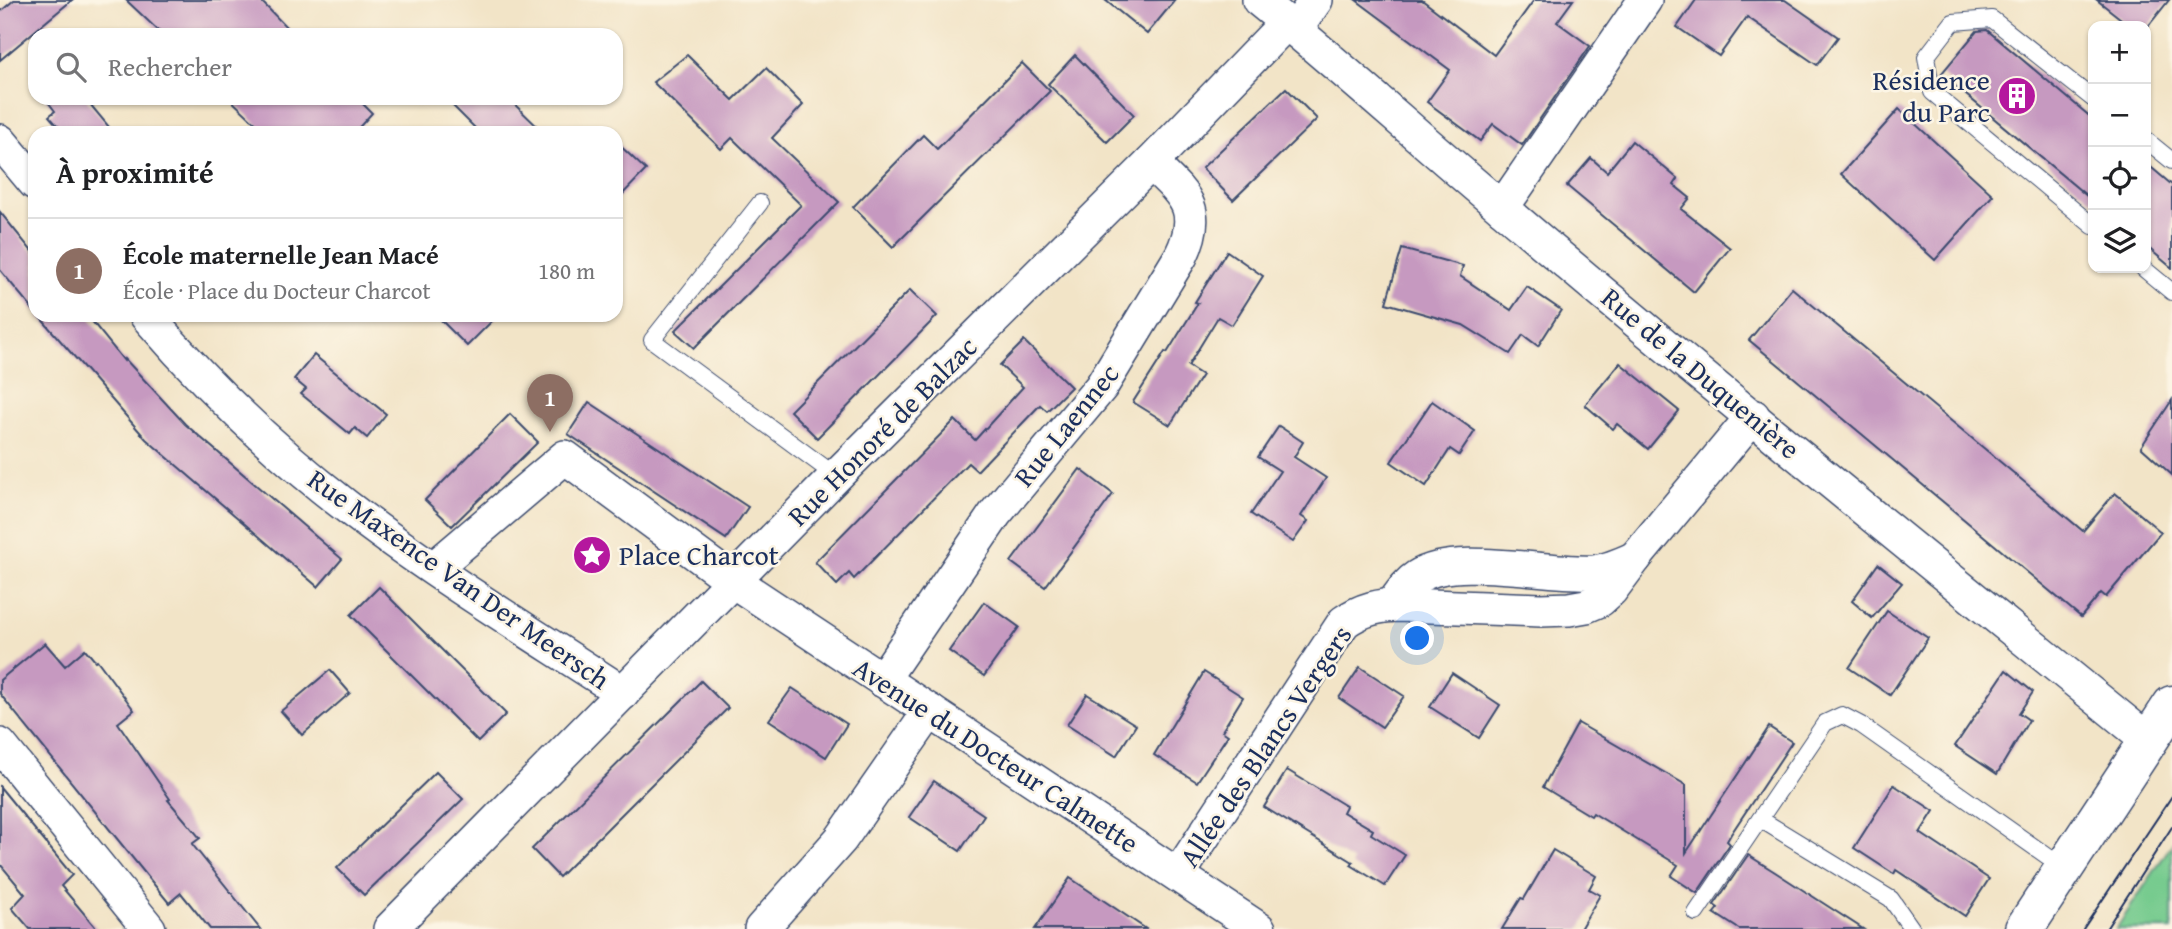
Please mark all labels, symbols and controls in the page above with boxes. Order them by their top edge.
map controls [2088,21,2151,273]
button: + [2088,21,2151,84]
search box [28,28,623,105]
text: Rechercher [108,47,232,86]
icon: search [52,48,90,86]
place label: Résidence du Parc [1872,59,1990,132]
building icon: Résidence du Parc [1996,75,2038,117]
button: − [2088,84,2151,147]
button: locate [2088,147,2151,210]
text: À proximité [56,150,214,194]
button: layers [2088,210,2151,273]
text: École maternelle Jean Macé [123,235,439,274]
text: 1 [73,254,85,287]
text: 180 m [538,254,595,287]
text: École · Place du Docteur Charcot [123,274,431,307]
street label: Rue de la Duquenière [1593,277,1810,468]
street label: Rue Honoré de Balzac [778,327,986,535]
street label: Rue Laennec [1003,354,1128,495]
pin: 1 [527,374,573,432]
street label: Rue Maxence Van Der Meersch [300,458,619,699]
place icon: Place Charcot [571,534,613,576]
place label: Place Charcot [619,534,779,575]
street label: Allée des Blancs Vergers [1168,617,1361,875]
your location [1400,621,1434,655]
street label: Avenue du Docteur Calmette [845,647,1147,863]

